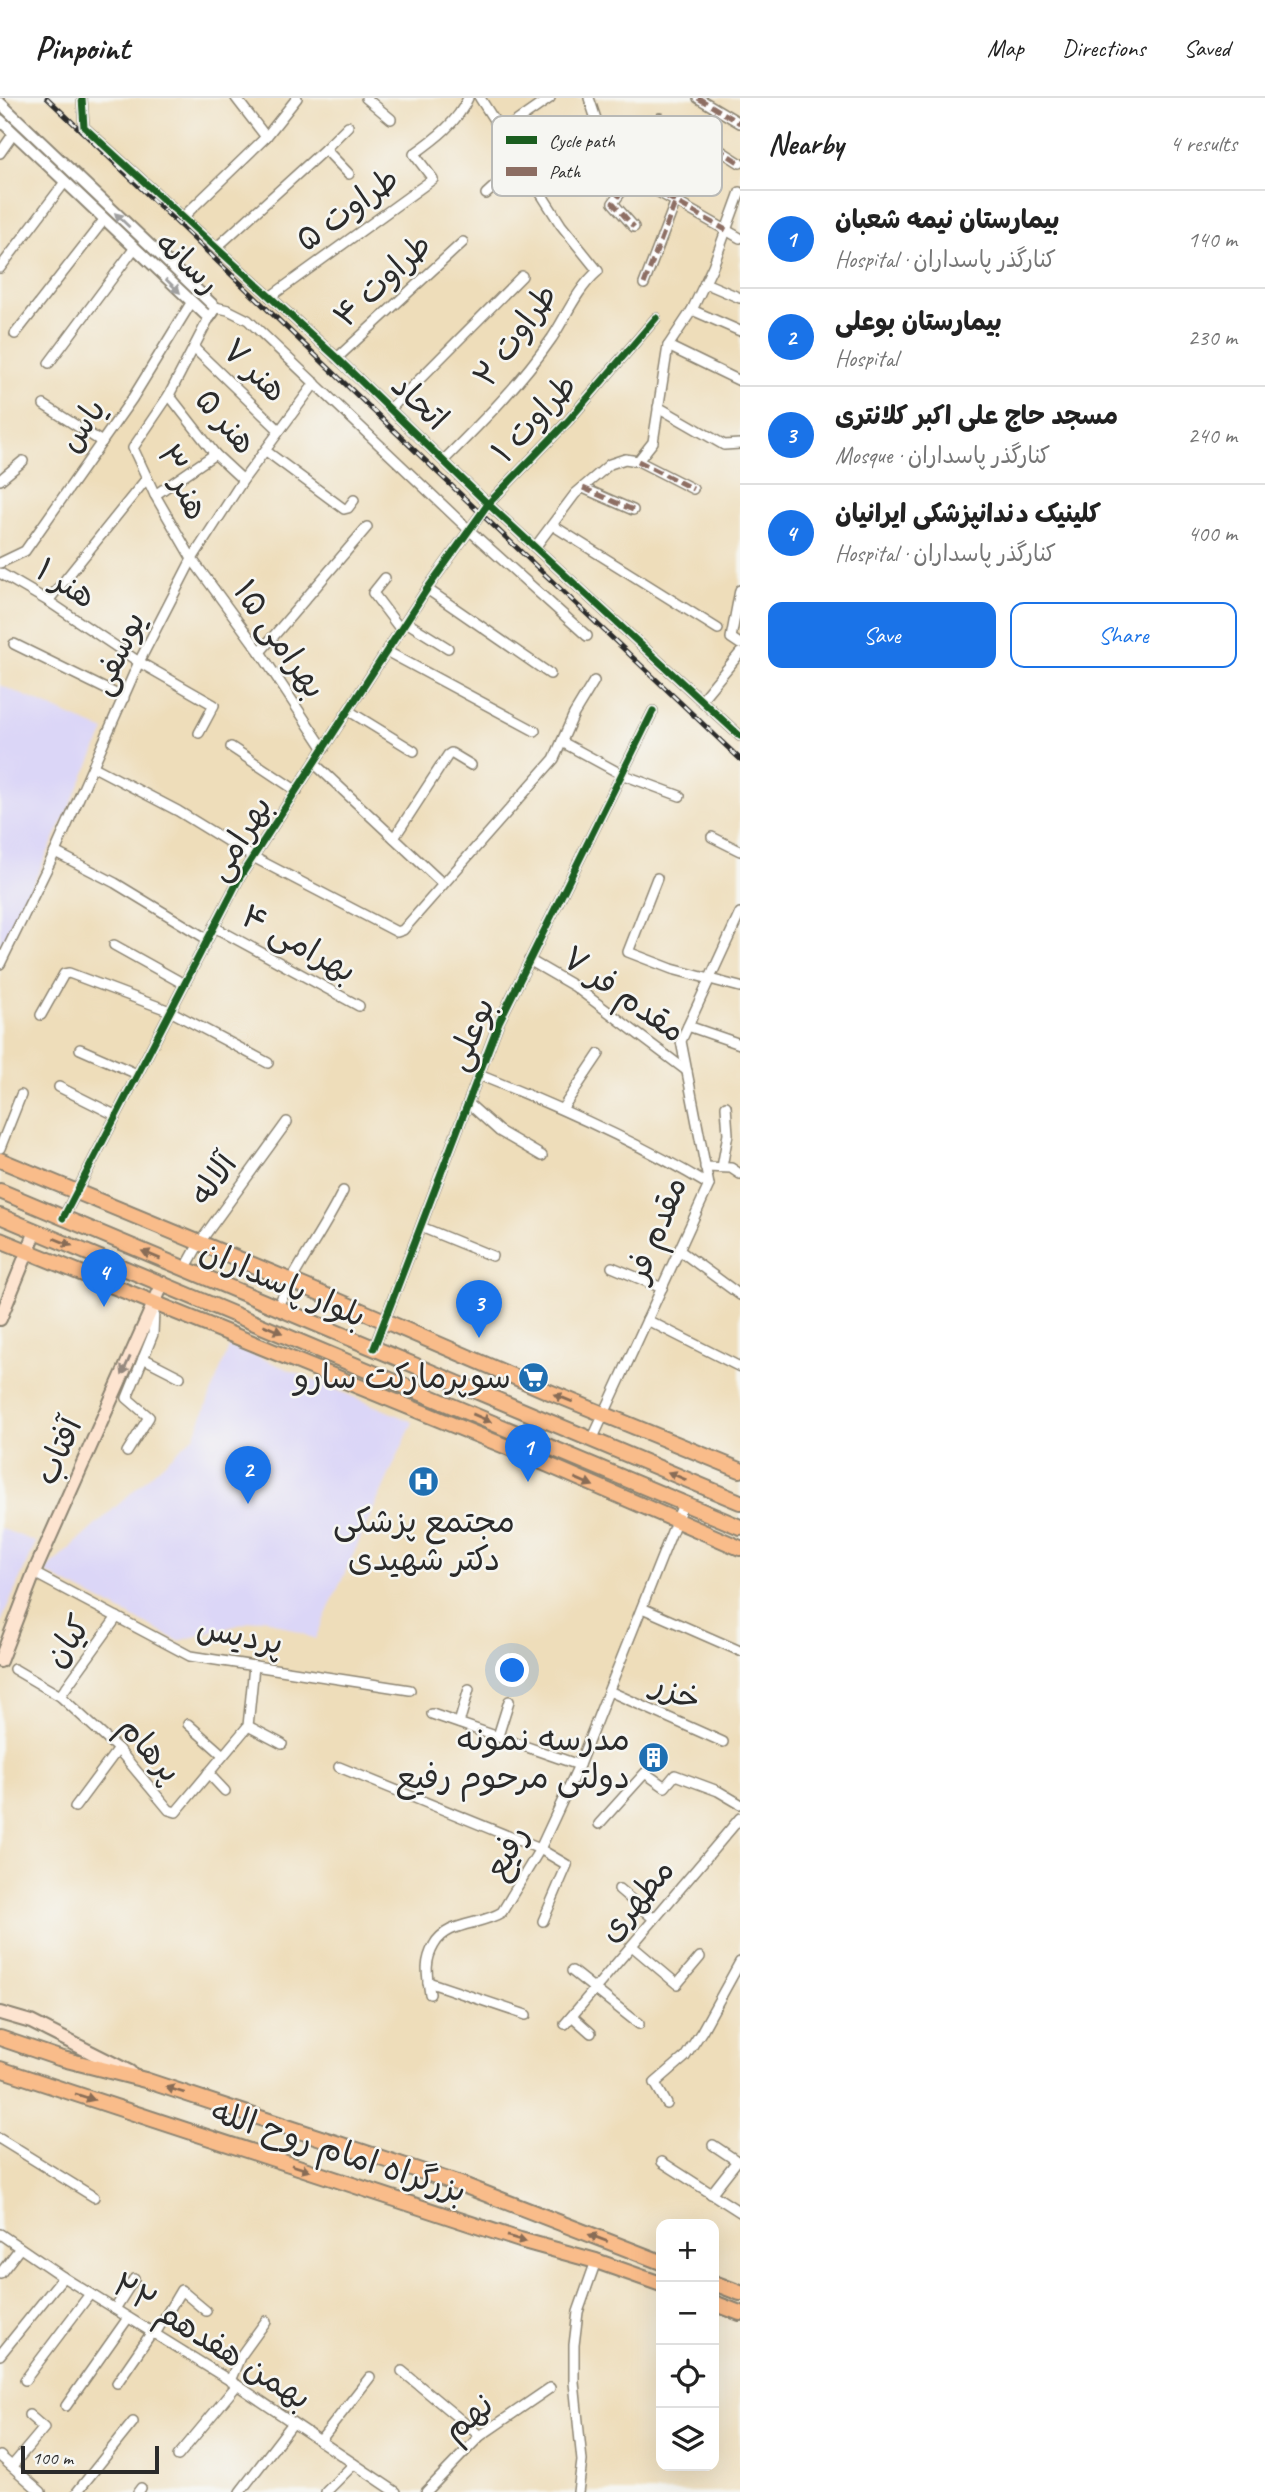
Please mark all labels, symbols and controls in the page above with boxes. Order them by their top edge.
text: Pinpoint [35,27,129,69]
text: Map [987,33,1024,63]
text: Directions [1062,33,1145,63]
text: Saved [1183,33,1230,63]
legend [492,116,722,196]
text: Nearby [768,125,844,163]
text: Cycle path [549,129,615,153]
text: 4 results [1170,129,1237,158]
street label: طراوت ۵ [287,157,407,261]
text: Path [549,160,582,184]
text: بیمارستان نیمه شعبان [835,203,1059,236]
one-way arrow [114,212,131,228]
street label: رسانه [146,221,230,303]
street label: طراوت ۴ [324,224,440,336]
text: 1 [786,225,796,254]
text: 140 m [1188,225,1237,254]
text: Hospital · کنارگذر پاسداران [835,245,1056,274]
street label: طراوت ۲ [464,275,566,395]
one-way arrow [164,277,181,293]
text: بیمارستان بوعلی [835,305,1002,338]
text: 2 [786,323,796,352]
text: 230 m [1188,323,1237,352]
street label: هنر ۷ [214,329,296,411]
text: Hospital [835,344,898,373]
street label: اتحاد [382,365,458,439]
street label: طراوت ۱ [482,365,586,471]
street label: هنر ۵ [186,379,266,463]
street label: یاس [49,390,115,460]
text: مسجد حاج علی اکبر کلانتری [835,399,1118,432]
text: 3 [786,421,796,450]
text: 240 m [1188,421,1237,450]
street label: هنر ۳ [147,438,219,526]
text: Mosque · کنارگذر پاسداران [835,441,1050,470]
text: کلینیک دندانپزشکی ایرانیان [835,497,1101,530]
text: 4 [786,519,796,548]
text: 400 m [1188,519,1237,548]
text: Hospital · کنارگذر پاسداران [835,539,1056,568]
street label: هنر ۱ [28,548,104,618]
street label: بهرامی ۱۵ [224,571,336,707]
button: Save [768,602,996,668]
button: Share [1010,602,1237,668]
street label: یوسفی [80,605,154,701]
street label: بهرامی [197,788,281,888]
street label: بهرامی ۴ [234,894,364,992]
street label: مقدم فر ۷ [552,936,694,1055]
street label: بوعلی [436,991,504,1077]
street label: آلاله [180,1143,247,1213]
street label: مقدم فر [615,1170,700,1292]
street label: بلوار پاسداران [194,1229,372,1337]
one-way arrow [53,1236,73,1248]
pin: 4 [81,1249,127,1307]
one-way arrow [140,1249,161,1260]
pin: 3 [456,1280,502,1338]
one-way arrow [263,1324,284,1335]
one-way arrow [120,1356,132,1376]
place label: سوپرمارکت سارو [291,1356,511,1398]
supermarket icon: سوپرمارکت سارو [517,1360,551,1394]
one-way arrow [553,1392,574,1403]
street label: آفتاب [25,1409,92,1491]
one-way arrow [472,1413,493,1424]
pin: 1 [505,1424,551,1482]
pin: 2 [225,1446,271,1504]
hospital icon: مجتمع پزشکی دکتر شهیدی [407,1464,441,1498]
one-way arrow [666,1470,687,1481]
one-way arrow [573,1476,594,1487]
place label: مجتمع پزشکی دکتر شهیدی [333,1500,515,1580]
street label: پردیس [193,1606,287,1664]
street label: کیان [34,1607,100,1675]
your location [495,1653,529,1687]
street label: خزر [643,1662,708,1721]
street label: پرهام [106,1707,191,1794]
place label: مدرسه نمونه دولتی مرحوم رفیع [395,1718,630,1802]
building icon: مدرسه نمونه دولتی مرحوم رفیع [636,1741,670,1775]
street label: رفیع [474,1817,540,1888]
street label: مطهری [589,1849,683,1951]
one-way arrow [164,2084,185,2095]
street label: بزرگراه امام روح الله [205,2090,472,2216]
one-way arrow [75,2092,96,2102]
one-way arrow [291,2163,312,2174]
map controls [656,2219,719,2471]
button: + [656,2219,719,2282]
one-way arrow [587,2232,608,2243]
one-way arrow [507,2234,528,2245]
street label: ۲۲ بهمن هفدهم [103,2263,319,2422]
button: − [656,2282,719,2345]
button: locate [656,2345,719,2408]
street label: نهم [434,2384,505,2453]
button: layers [656,2408,719,2471]
scale bar [21,2443,159,2475]
text: 100 m [32,2446,73,2470]

